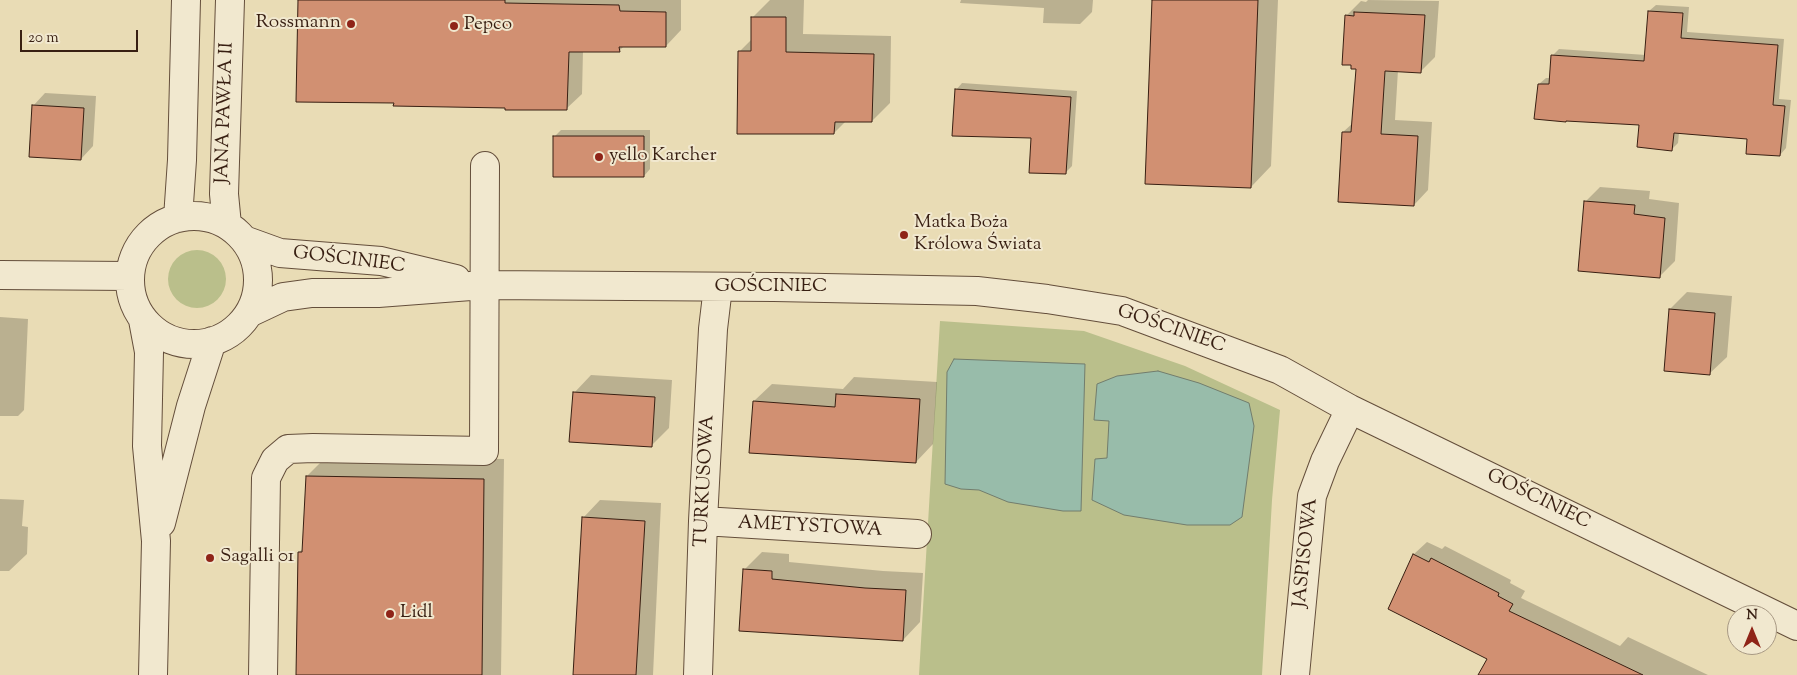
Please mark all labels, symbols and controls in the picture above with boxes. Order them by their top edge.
place label: Rossmann [256,13,341,35]
place label: Pepco [464,15,512,37]
marker: Rossmann [345,18,357,30]
scale bar [22,20,140,52]
marker: Pepco [448,20,460,32]
text: 20 m [28,28,59,49]
street label: JANA PAWŁA II [212,42,240,184]
place label: yello Karcher [609,146,717,168]
marker: yello Karcher [593,151,605,163]
place label: Matka Boża Królowa Świata [914,213,1042,257]
marker: Matka Boża Królowa Świata [898,229,910,241]
street label: GOŚCINIEC [292,243,406,279]
street label: GOŚCINIEC [715,277,827,299]
street label: GOŚCINIEC [1114,301,1228,359]
street label: TURKUSOWA [691,414,721,548]
street label: GOŚCINIEC [1482,465,1594,535]
street label: JASPISOWA [1290,497,1324,609]
street label: AMETYSTOWA [737,513,883,543]
place label: Sagalli 01 [220,547,294,569]
marker: Sagalli 01 [204,552,216,564]
place label: Lidl [400,603,433,625]
north arrow [1727,605,1777,655]
text: N [1746,606,1758,626]
marker: Lidl [384,608,396,620]

